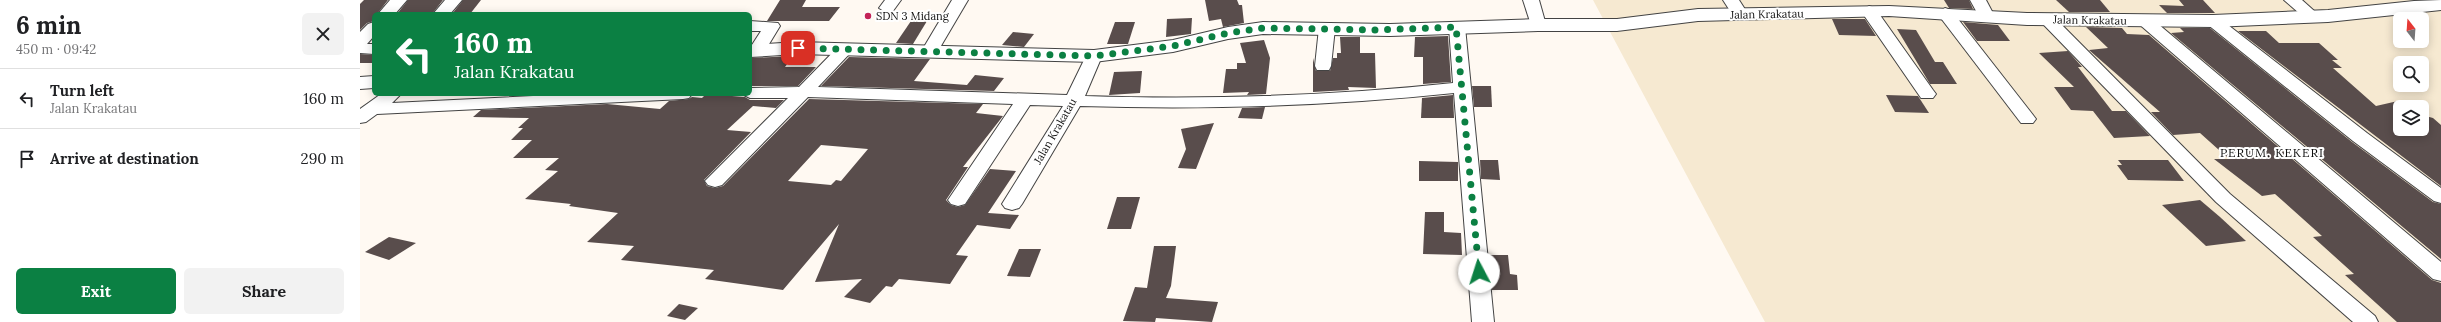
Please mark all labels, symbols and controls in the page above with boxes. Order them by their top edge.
street label: Jalan Krakatau [1729,6,1804,22]
place label: SDN 3 Midang [876,9,950,23]
text: 6 min [16,10,81,41]
marker: SDN 3 Midang [863,11,873,21]
street label: Jalan Krakatau [2052,12,2127,28]
north arrow [2393,12,2429,48]
map controls [2393,12,2429,136]
button: close [302,13,344,55]
text: 160 m [454,25,532,61]
icon: left [388,28,440,80]
pin [781,31,815,65]
icon: arrive [787,37,809,59]
text: 450 m · 09:42 [16,41,96,58]
button: search [2393,56,2429,92]
text: Jalan Krakatau [454,60,575,83]
text: Turn left [50,81,114,100]
icon: left [16,88,38,110]
text: 160 m [303,89,344,108]
street label: Jalan Krakatau [1030,95,1080,167]
text: Jalan Krakatau [50,100,137,117]
button: layers [2393,100,2429,136]
district label: PERUM. KEKERI [2220,145,2324,160]
icon: arrive [16,148,38,170]
text: Arrive at destination [50,149,199,168]
text: 290 m [301,149,344,168]
position arrow [1458,251,1500,293]
button: Exit [16,268,176,314]
button: Share [184,268,344,314]

